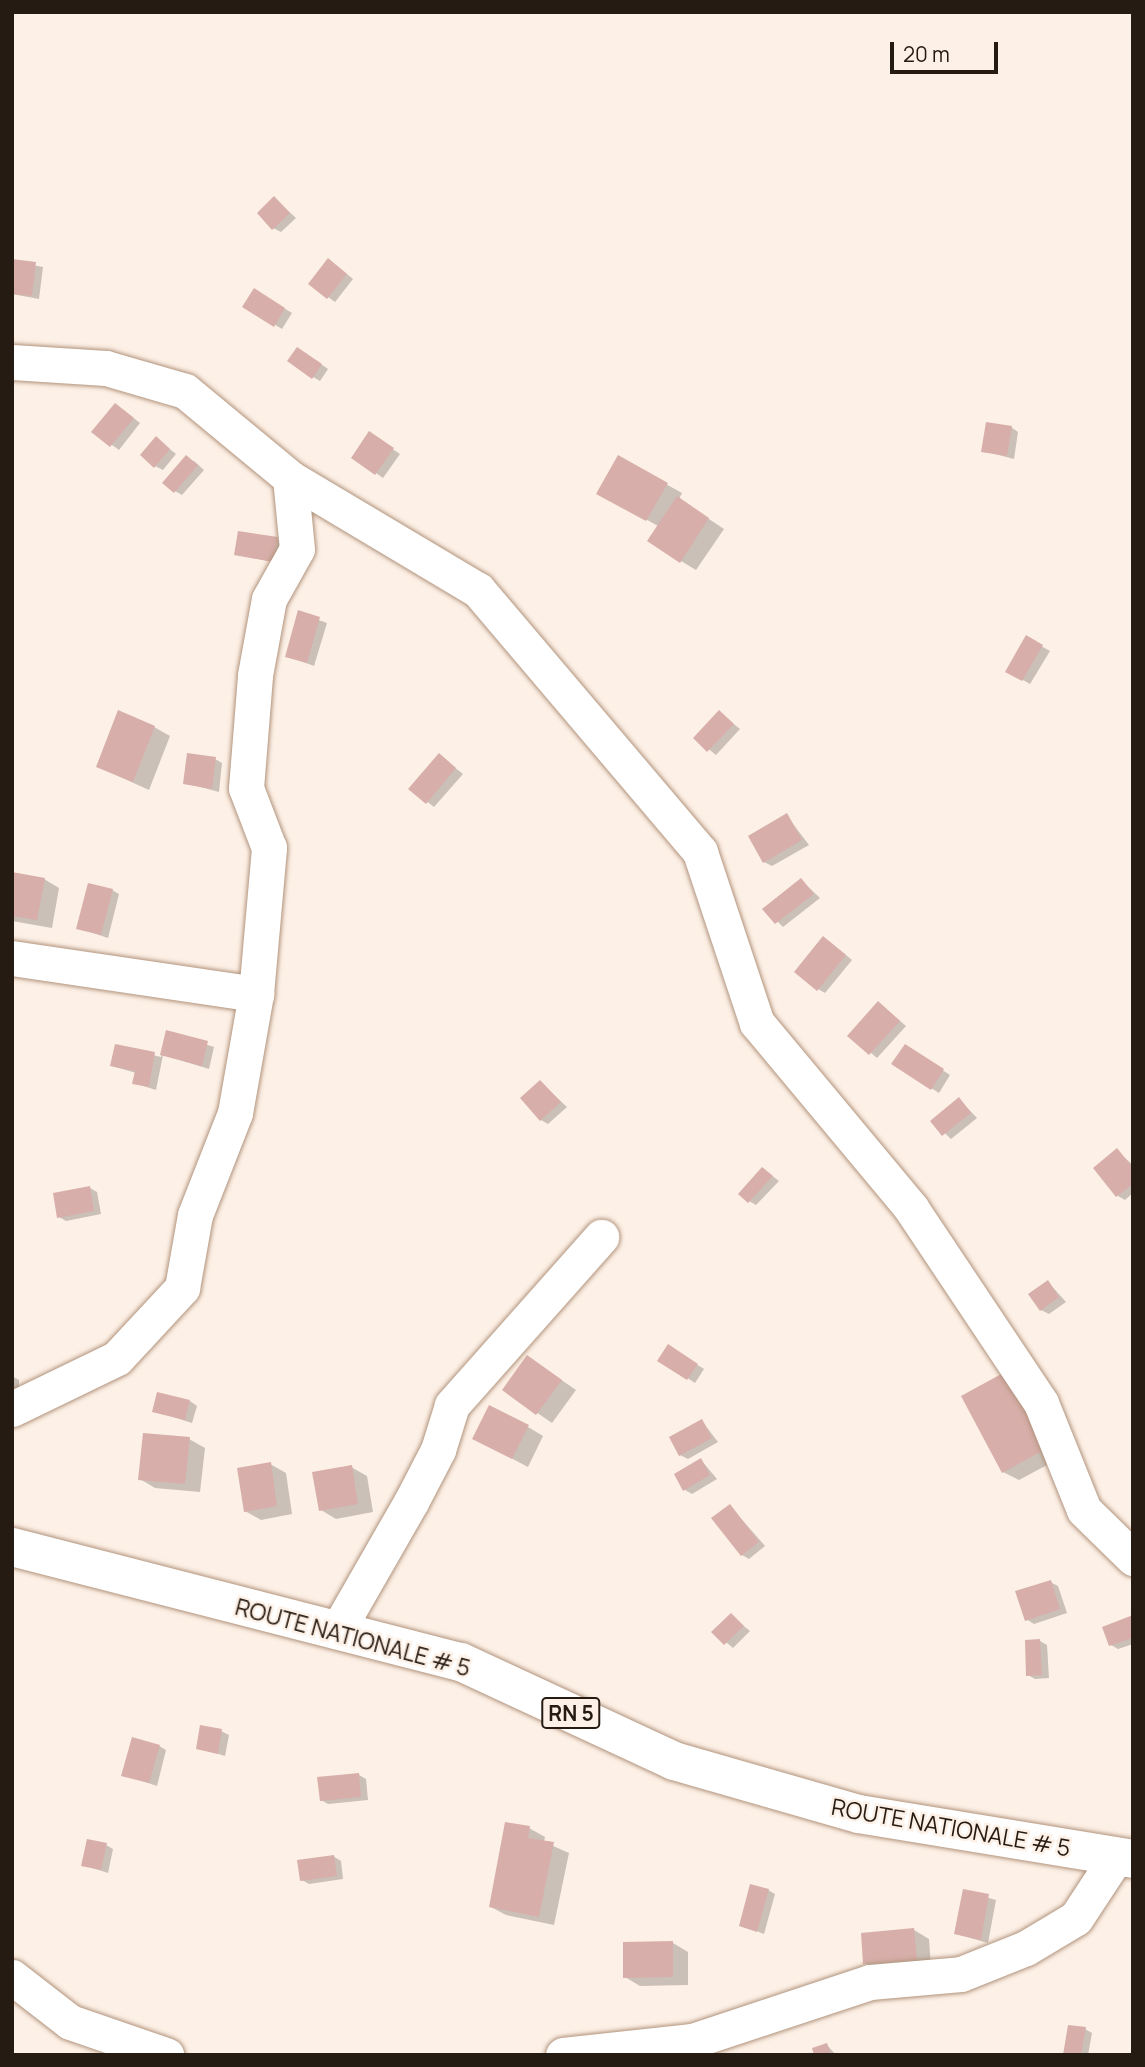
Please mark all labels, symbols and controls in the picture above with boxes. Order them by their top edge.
scale bar [893,28,1002,72]
text: 20 m [903,40,950,68]
street label: ROUTE NATIONALE # 5 [232,1592,474,1682]
road number: RN 5 [541,1696,601,1730]
street label: ROUTE NATIONALE # 5 [829,1792,1073,1862]

